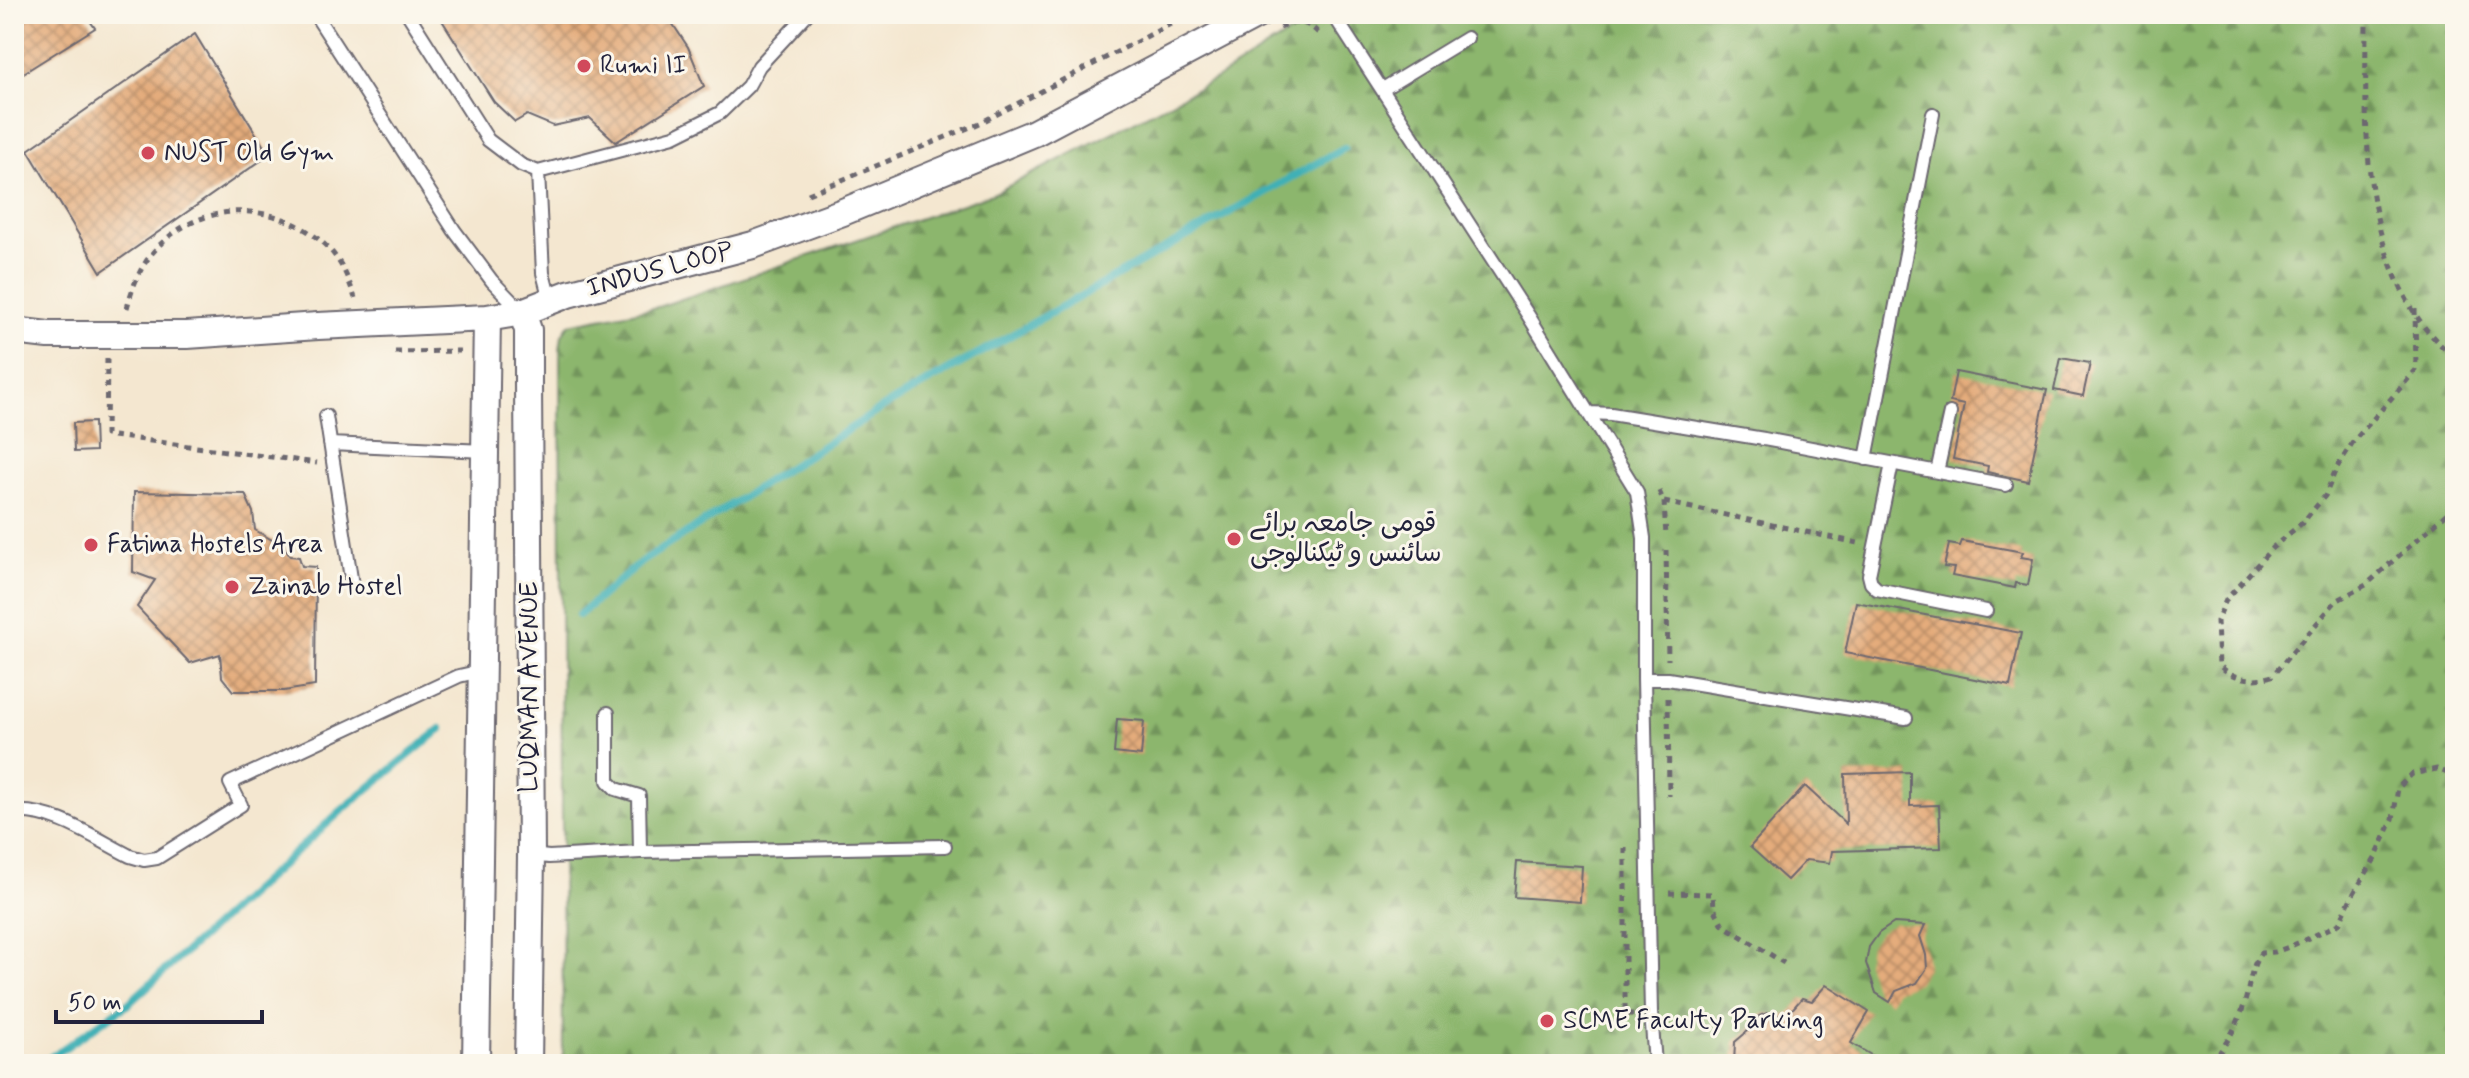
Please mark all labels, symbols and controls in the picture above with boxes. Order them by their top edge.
place label: Rumi II [600,49,687,83]
marker: Rumi II [575,57,593,75]
place label: NUST Old Gym [164,136,334,170]
marker: NUST Old Gym [139,144,157,162]
street label: INDUS LOOP [583,234,737,306]
place label: قومی جامعہ برائے سائنس و ٹیکنالوجی [1250,507,1442,571]
place label: Fatima Hostels Area [107,528,323,562]
marker: قومی جامعہ برائے سائنس و ٹیکنالوجی [1225,530,1243,548]
marker: Fatima Hostels Area [82,536,100,554]
place label: Zainab Hostel [248,570,403,604]
marker: Zainab Hostel [223,578,241,596]
street label: LUQMAN AVENUE [513,581,547,793]
scale bar [56,974,262,1024]
text: 50 m [68,988,122,1019]
place label: SCME Faculty Parking [1563,1004,1824,1038]
marker: SCME Faculty Parking [1538,1012,1556,1030]

